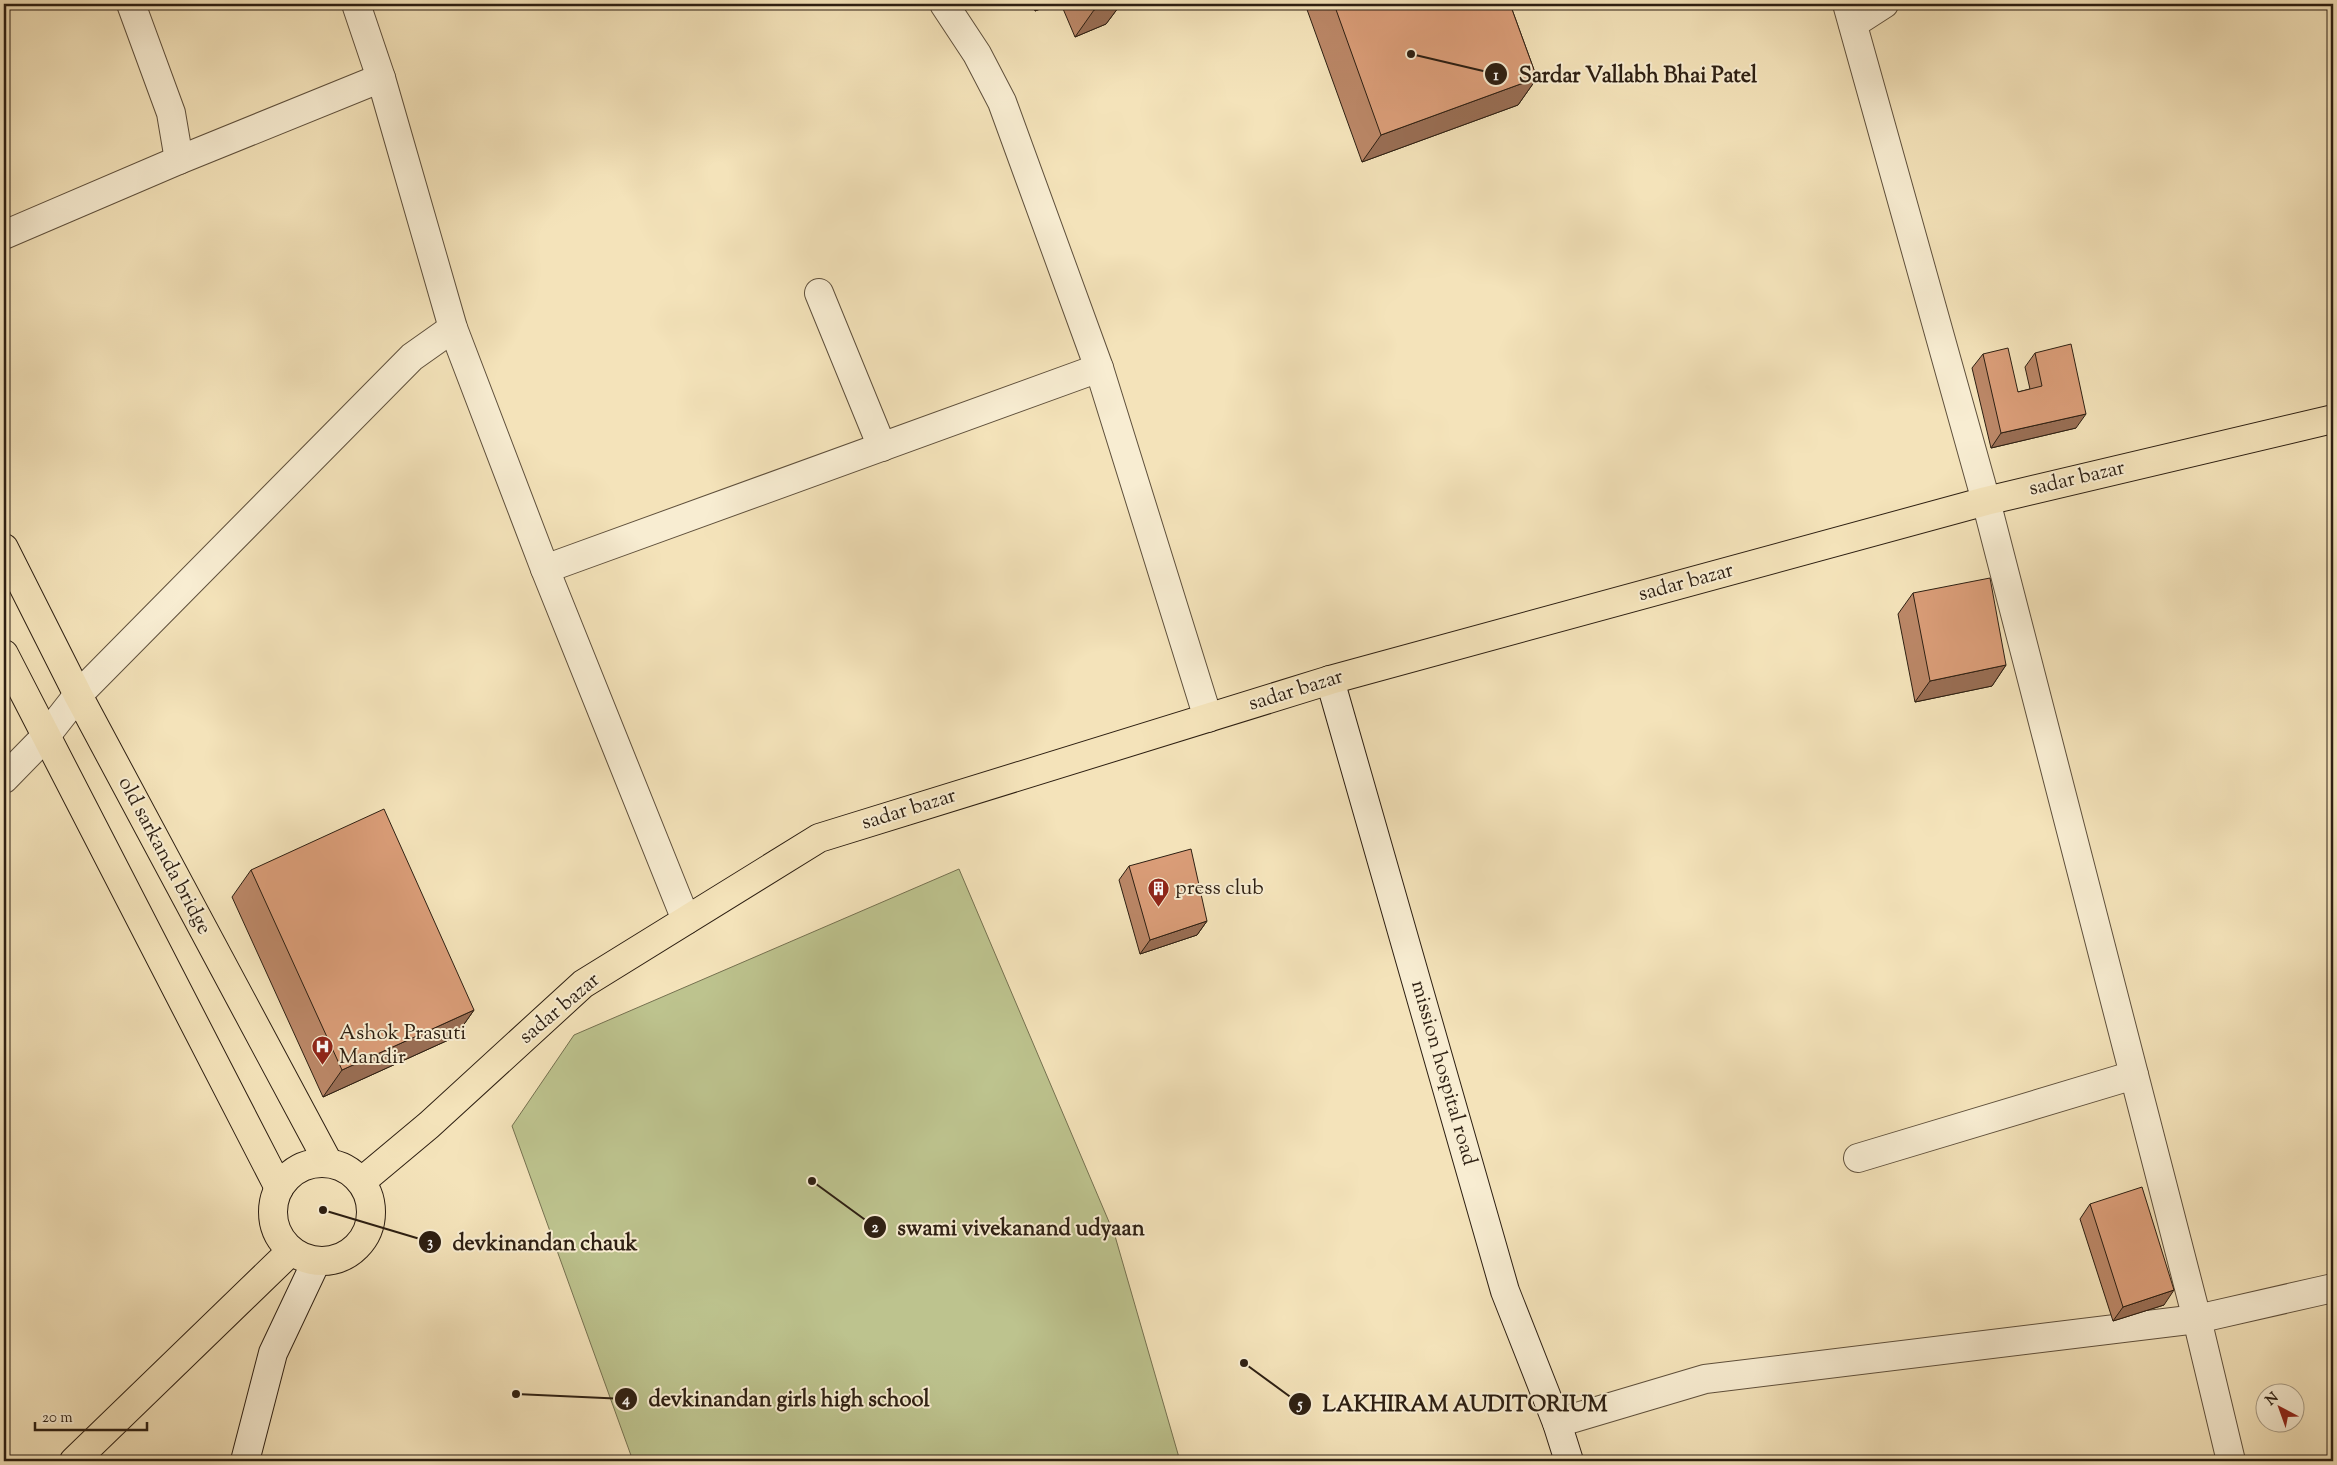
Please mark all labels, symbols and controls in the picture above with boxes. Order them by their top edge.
callout: Sardar Vallabh Bhai Patel [1484,56,1767,93]
text: Sardar Vallabh Bhai Patel [1519,61,1758,93]
text: 1 [1493,66,1499,87]
street label: sadar bazar [2026,453,2128,505]
street label: sadar bazar [1635,556,1737,610]
street label: sadar bazar [1245,662,1347,720]
street label: old sarkanda bridge [110,772,218,940]
street label: sadar bazar [858,781,960,839]
place label: press club [1175,874,1264,904]
building icon: press club [1147,877,1171,908]
street label: sadar bazar [513,966,607,1052]
street label: mission hospital road [1402,977,1484,1169]
place label: Ashok Prasuti Mandir [339,1019,466,1073]
hospital icon: Ashok Prasuti Mandir [311,1034,335,1065]
callout: swami vivekanand udyaan [862,1209,1155,1246]
text: swami vivekanand udyaan [897,1214,1145,1246]
text: 2 [871,1218,879,1239]
callout: devkinandan chauk [418,1224,648,1261]
text: devkinandan chauk [452,1229,638,1261]
text: 3 [427,1233,433,1254]
callout: devkinandan girls high school [614,1380,940,1417]
north arrow [2254,1382,2304,1432]
text: devkinandan girls high school [648,1385,930,1417]
callout: LAKHIRAM AUDITORIUM [1287,1385,1617,1422]
text: N [2262,1388,2284,1411]
text: 4 [621,1390,630,1411]
text: LAKHIRAM AUDITORIUM [1323,1390,1608,1422]
text: 5 [1296,1395,1303,1416]
scale bar [35,1400,148,1432]
text: 20 m [42,1408,73,1429]

